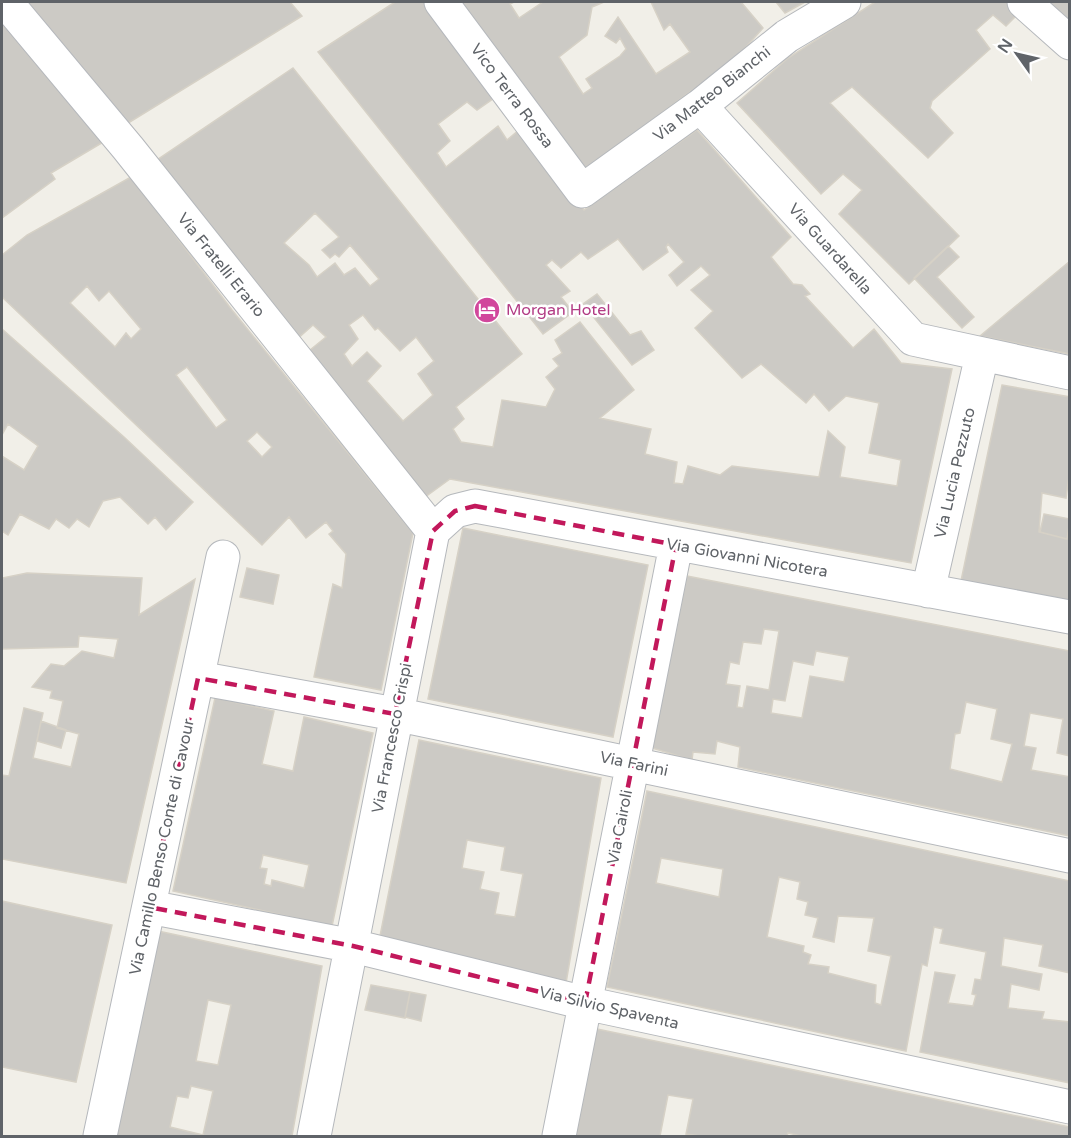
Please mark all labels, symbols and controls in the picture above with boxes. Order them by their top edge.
north arrow [987,24,1047,84]
text: N [994,35,1017,57]
street label: Vico Terra Rossa [466,40,558,152]
street label: Via Matteo Bianchi [649,42,775,146]
street label: Via Guardarella [784,199,876,299]
street label: Via Fratelli Erario [173,209,269,321]
hotel icon: Morgan Hotel [472,295,502,325]
place label: Morgan Hotel [506,300,610,320]
street label: Via Lucia Pezzuto [930,406,980,540]
street label: Via Giovanni Nicotera [665,534,829,582]
street label: Via Francesco Crispi [368,661,416,815]
street label: Via Camillo Benso Conte di Cavour [125,716,199,977]
street label: Via Farini [598,747,670,781]
street label: Via Cairoli [603,788,637,866]
street label: Via Silvio Spaventa [537,982,681,1034]

